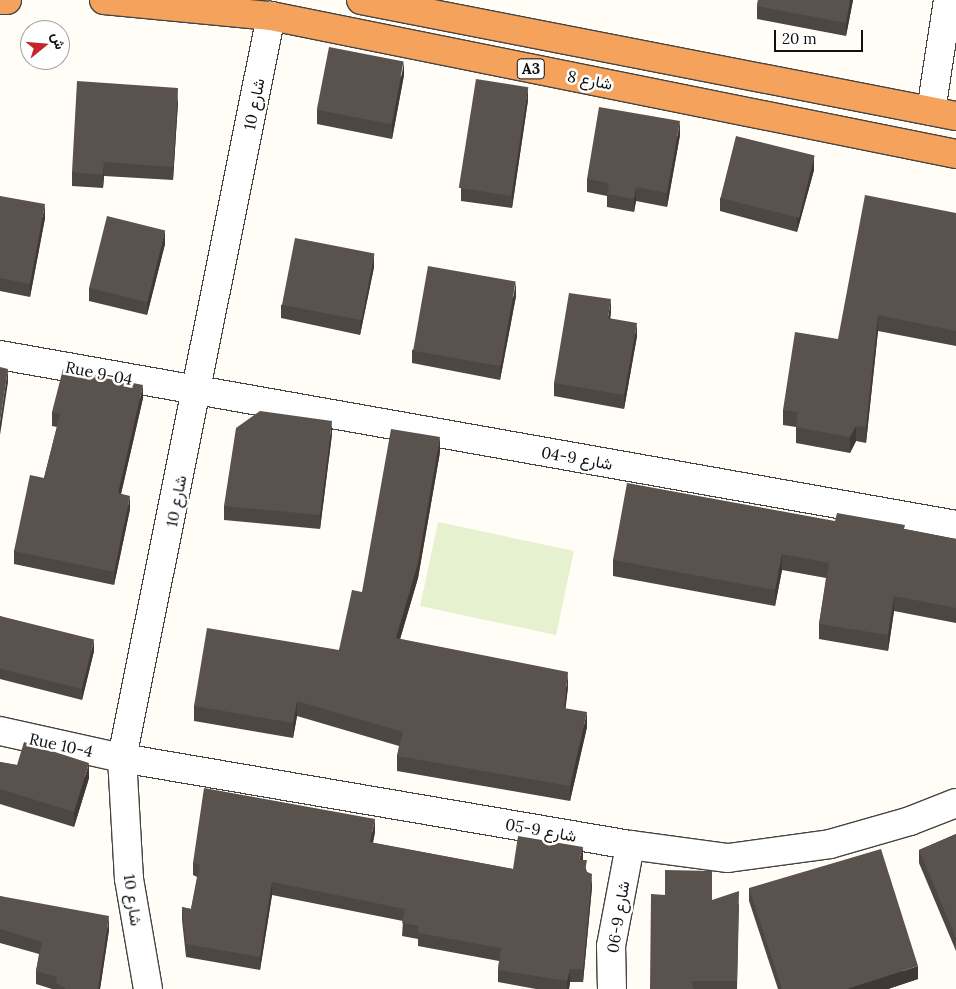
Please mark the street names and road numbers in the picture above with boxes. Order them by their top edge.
road number: A3 [516,56,546,82]
street label: شارع 8 [566,66,614,94]
street label: شارع 10 [240,77,268,131]
street label: Rue 9-04 [64,357,134,389]
street label: شارع 9-04 [540,442,614,474]
street label: شارع 10 [162,474,190,528]
street label: Rue 10-4 [27,729,95,761]
street label: شارع 9-05 [504,814,578,846]
street label: شارع 10 [120,873,146,927]
street label: شارع 9-06 [603,880,633,954]

